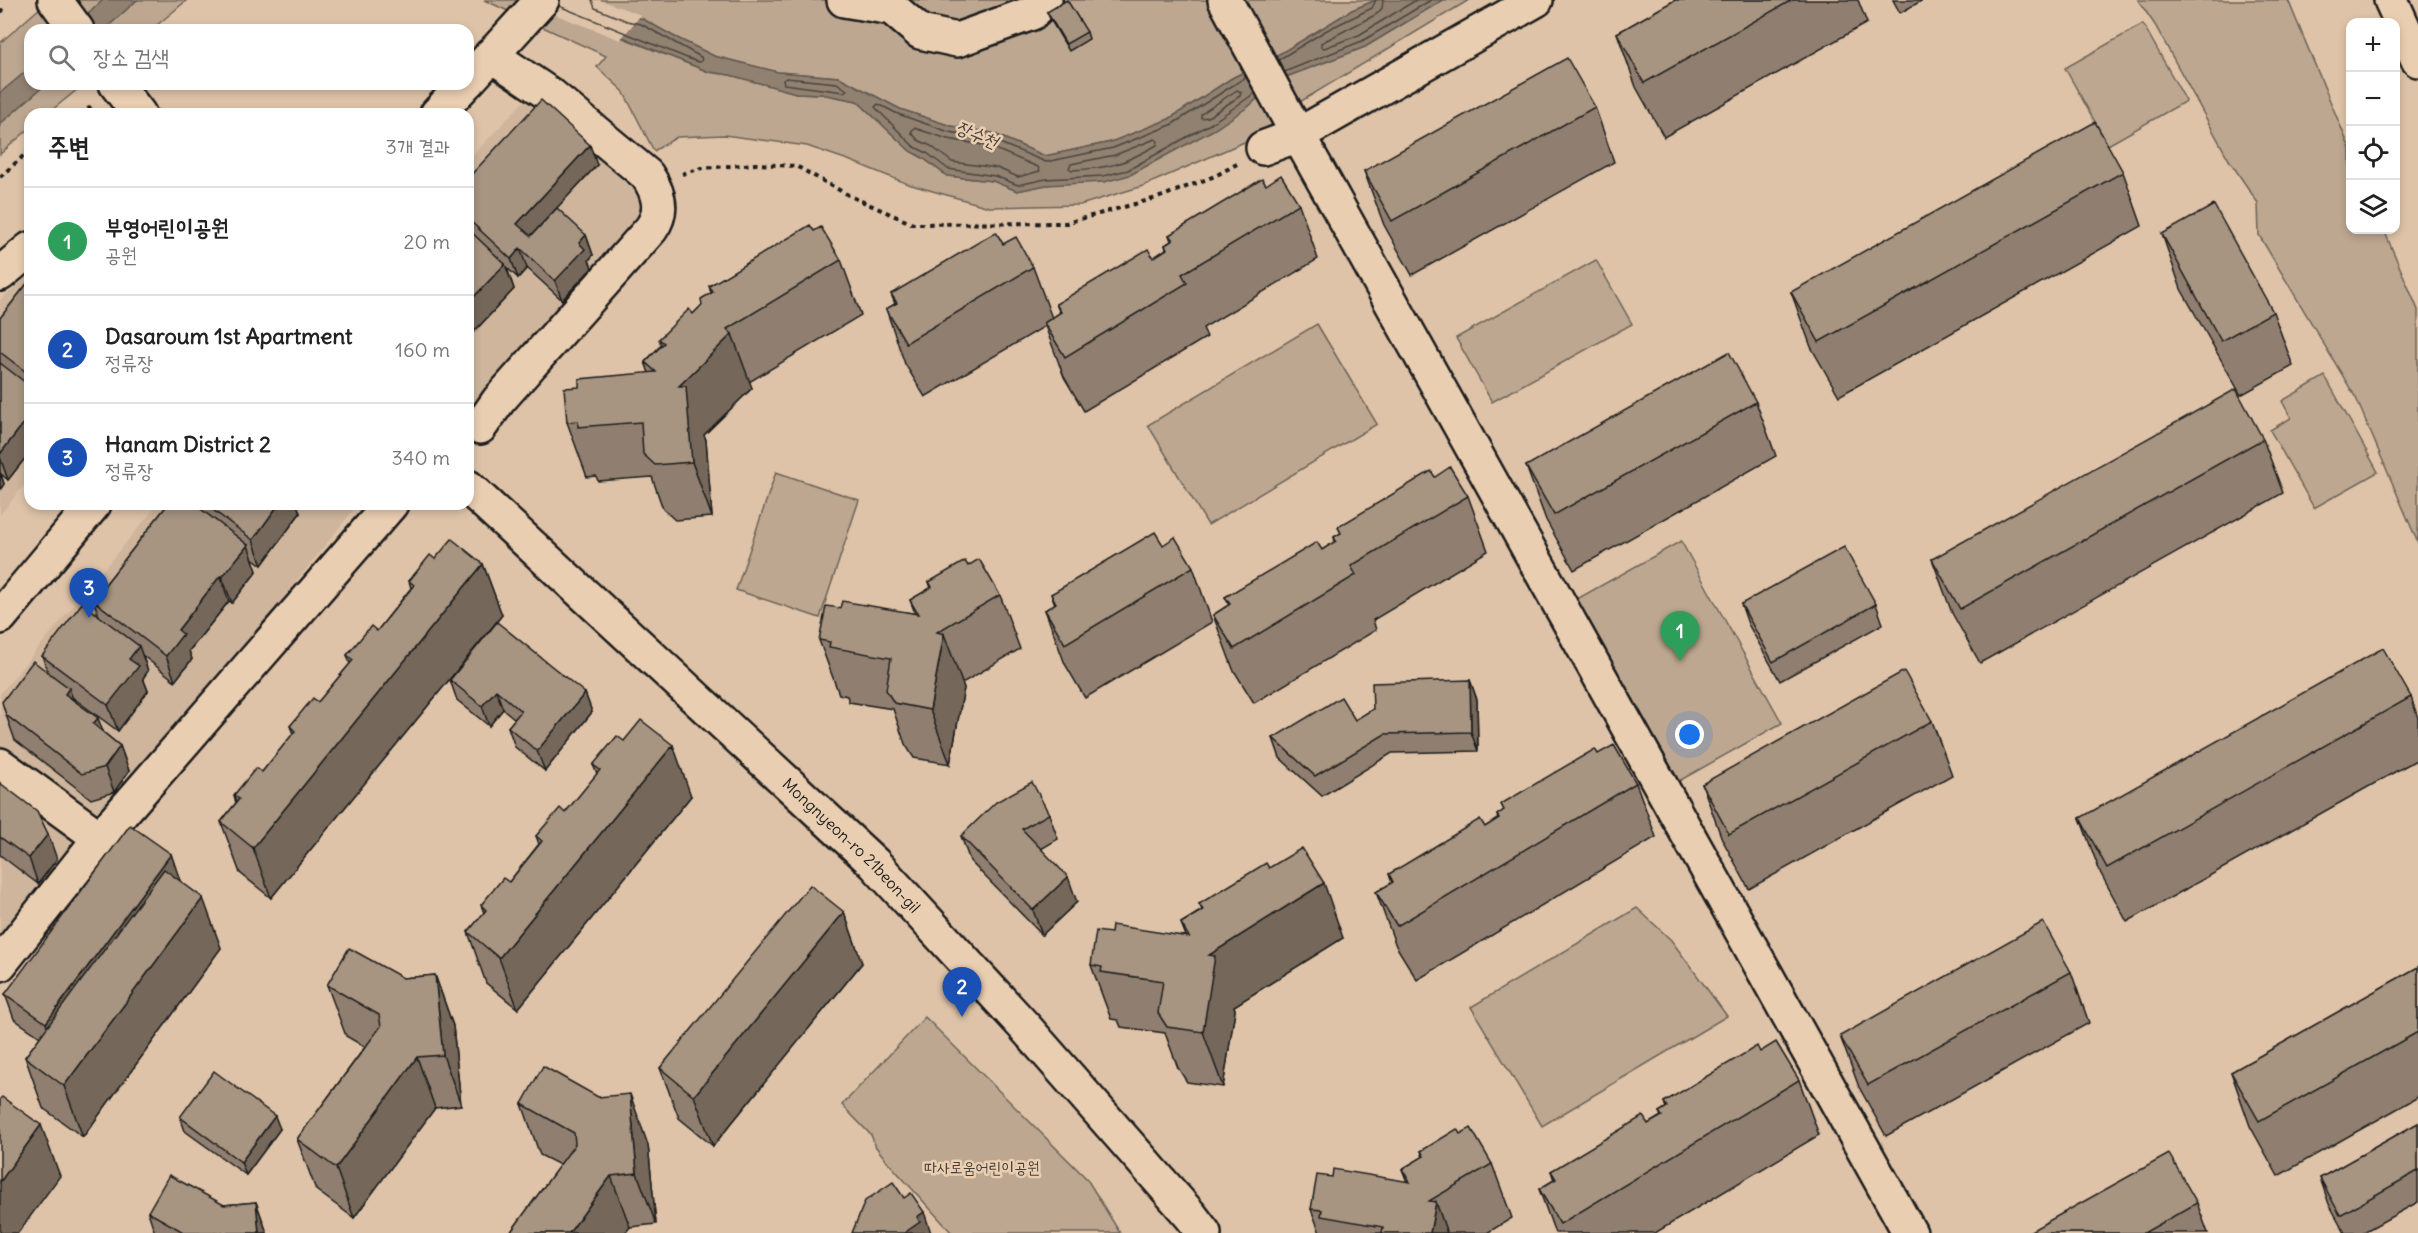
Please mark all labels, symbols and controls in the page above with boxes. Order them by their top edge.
map controls [2346,18,2400,234]
button: + [2346,18,2400,72]
search box [24,24,474,90]
icon: search [45,41,78,74]
text: 장소 검색 [93,43,169,71]
button: − [2346,72,2400,126]
water label: 장수천 [953,115,1003,154]
button: locate [2346,126,2400,180]
text: 주변 [48,130,90,163]
text: 3개 결과 [386,134,450,159]
button: layers [2346,180,2400,234]
text: 부영어린이공원 [105,213,229,241]
text: 1 [64,229,71,254]
text: 20 m [404,229,450,254]
text: 공원 [105,242,137,267]
text: Dasaroum 1st Apartment [105,322,352,350]
text: 2 [62,337,73,362]
text: 160 m [395,337,450,362]
text: 정류장 [105,350,153,375]
text: Hanam District 2 [105,430,271,458]
text: 3 [62,445,73,470]
text: 340 m [392,445,450,470]
text: 정류장 [105,458,153,483]
pin: 3 [70,568,109,618]
pin: 1 [1660,612,1700,661]
your location [1675,720,1704,749]
street label: Mongnyeon-ro 21beon-gil [779,774,925,917]
pin: 2 [942,968,982,1017]
park label: 따사로움어린이공원 [924,1157,1040,1177]

